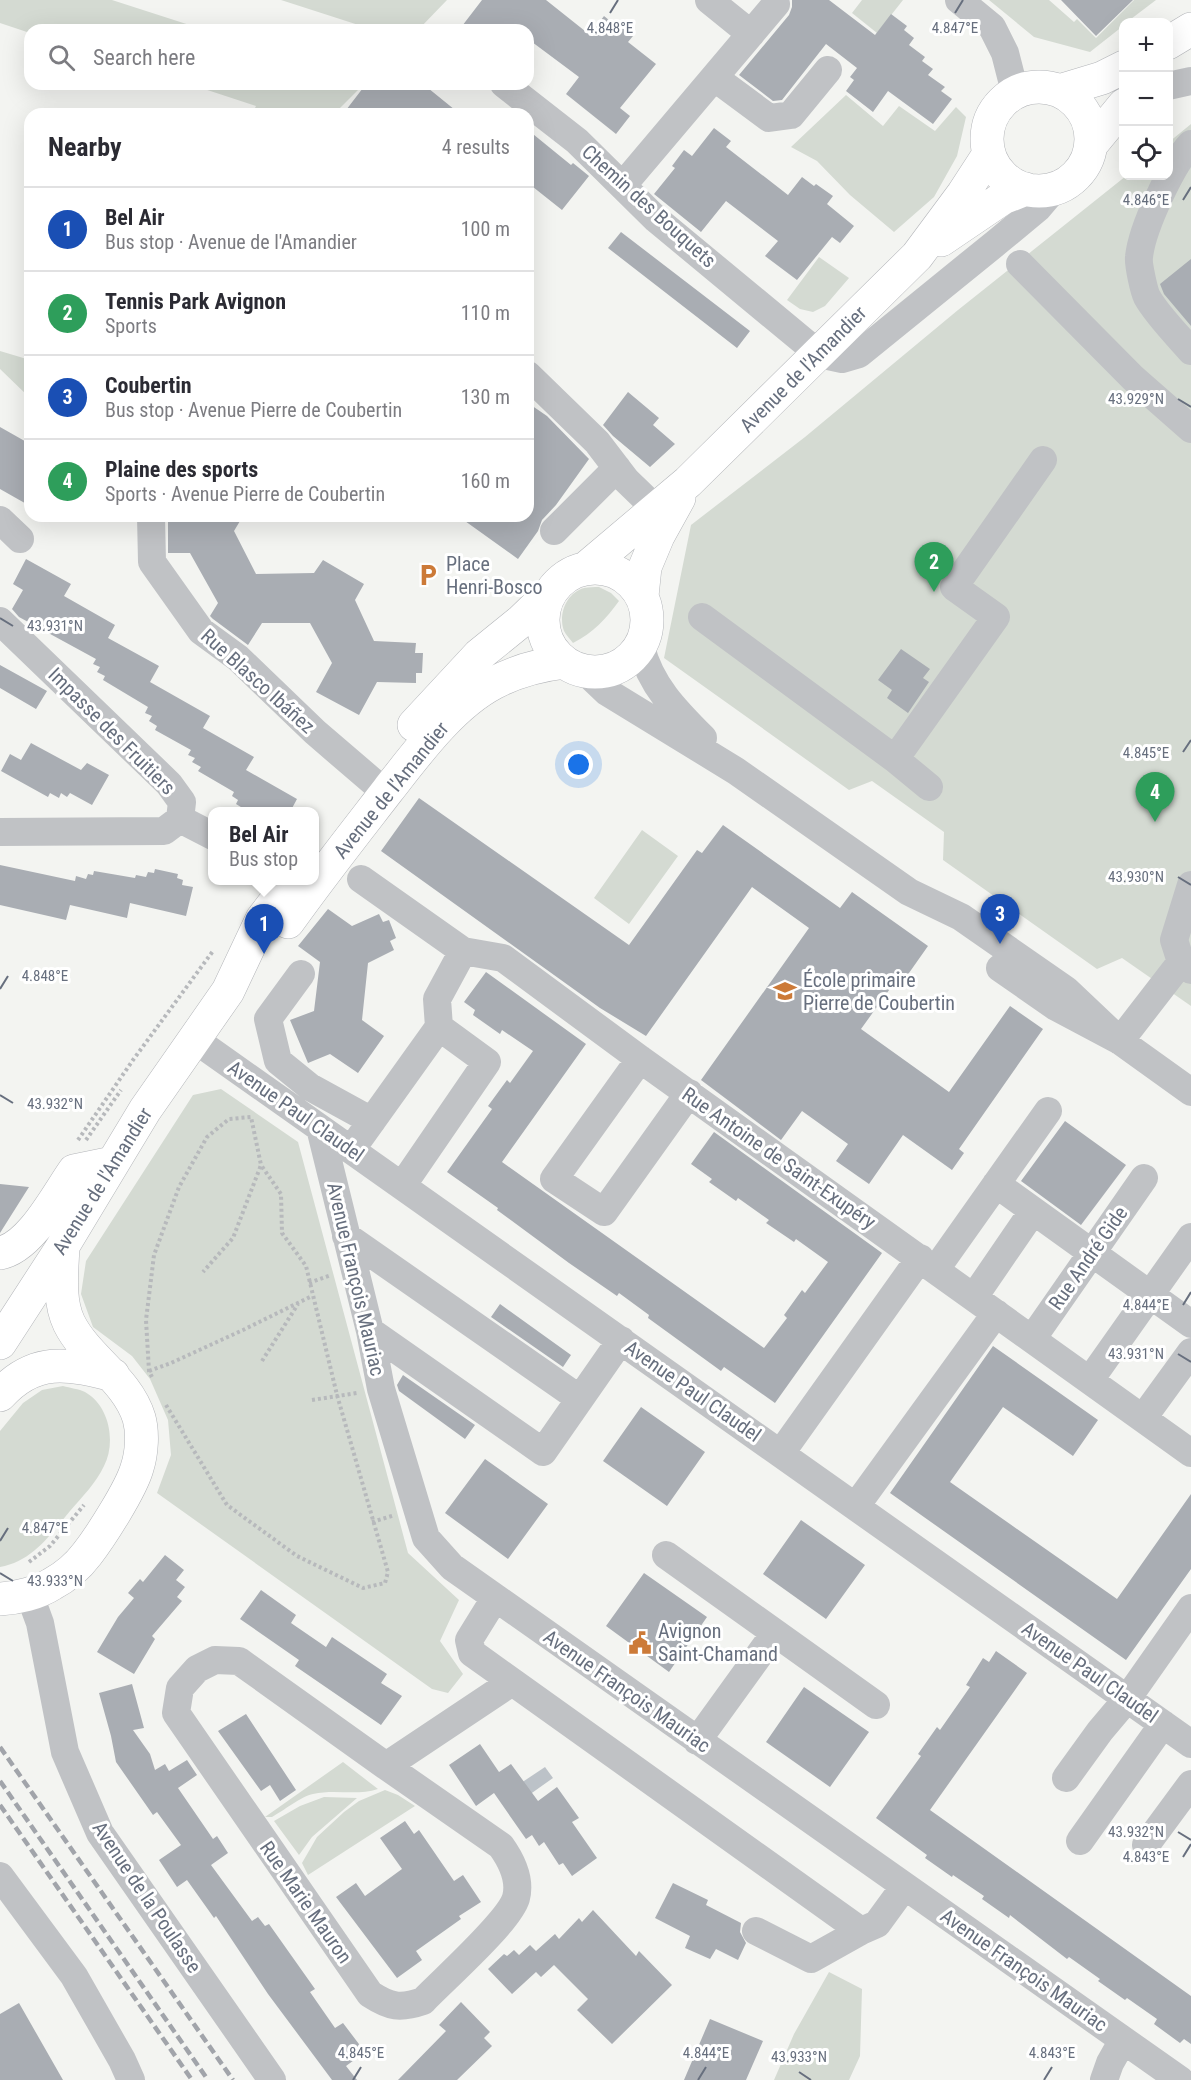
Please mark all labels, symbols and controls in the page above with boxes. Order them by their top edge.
map controls [1119,18,1173,180]
button: + [1119,18,1173,72]
text: 4.848°E [587,19,633,37]
text: 4.847°E [932,19,978,37]
search box [24,24,534,90]
icon: search [45,41,78,74]
text: Search here [93,45,195,70]
button: − [1119,72,1173,126]
button: locate [1119,126,1173,180]
text: Nearby [48,132,122,162]
text: 4 results [442,135,510,159]
street label: Chemin des Bouquets [577,140,721,272]
text: 4.846°E [1123,191,1169,209]
text: Bel Air [105,205,164,230]
text: 1 [62,217,73,241]
text: 100 m [461,217,510,241]
text: Bus stop · Avenue de l'Amandier [105,230,357,254]
text: Tennis Park Avignon [105,289,286,314]
text: 2 [62,301,73,325]
text: 110 m [461,301,510,325]
street label: Avenue de l'Amandier [735,301,871,437]
text: Sports [105,314,157,338]
text: Coubertin [105,373,192,398]
text: 3 [62,385,73,409]
text: 130 m [461,385,510,409]
text: 43.929°N [1108,390,1164,408]
text: Bus stop · Avenue Pierre de Coubertin [105,398,402,422]
text: Plaine des sports [105,457,258,482]
text: 4 [62,469,73,493]
text: 160 m [461,469,510,493]
text: Sports · Avenue Pierre de Coubertin [105,482,385,506]
pin: 2 [914,542,954,592]
place label: Place Henri-Bosco [446,552,542,599]
parking icon: Place Henri-Bosco [415,562,441,588]
text: 43.931°N [27,617,83,635]
street label: Rue Blasco Ibáñez [196,624,320,738]
street label: Impasse des Fruitiers [44,663,180,799]
street label: Avenue de l'Amandier [329,717,453,863]
text: 4.845°E [1123,744,1169,762]
your location [564,750,593,779]
pin: 4 [1136,772,1174,822]
popup [208,807,319,885]
text: Bel Air [229,822,288,847]
text: Bus stop [229,847,298,871]
text: 43.930°N [1108,868,1164,886]
pin: 3 [980,894,1020,944]
pin: 1 [244,904,284,954]
text: 4.848°E [22,967,68,985]
place label: École primaire Pierre de Coubertin [803,968,955,1015]
school or university icon: École primaire Pierre de Coubertin [772,978,798,1004]
street label: Avenue Paul Claudel [223,1055,369,1167]
street label: Rue Antoine de Saint-Exupéry [678,1082,880,1234]
text: 43.932°N [27,1095,83,1113]
street label: Avenue de l'Amandier [47,1103,157,1259]
street label: Avenue François Mauriac [322,1180,390,1378]
street label: Rue André Gide [1043,1202,1133,1314]
text: 4.844°E [1123,1296,1169,1314]
street label: Avenue Paul Claudel [620,1335,766,1447]
text: 43.931°N [1108,1345,1164,1363]
text: 4.847°E [22,1519,68,1537]
text: 43.933°N [27,1572,83,1590]
street label: Avenue Paul Claudel [1017,1616,1163,1728]
place label: Avignon Saint-Chamand [658,1619,778,1666]
street label: Avenue François Mauriac [539,1624,715,1758]
public building icon: Avignon Saint-Chamand [627,1630,653,1656]
street label: Avenue de la Poulasse [87,1817,207,1977]
text: 43.932°N [1108,1823,1164,1841]
street label: Rue Marie Mauron [255,1836,357,1968]
text: 4.843°E [1123,1848,1169,1866]
street label: Avenue François Mauriac [936,1903,1112,2037]
text: 4.845°E [338,2044,384,2062]
text: 4.844°E [683,2044,729,2062]
text: 4.843°E [1029,2044,1075,2062]
text: 43.933°N [771,2048,827,2066]

